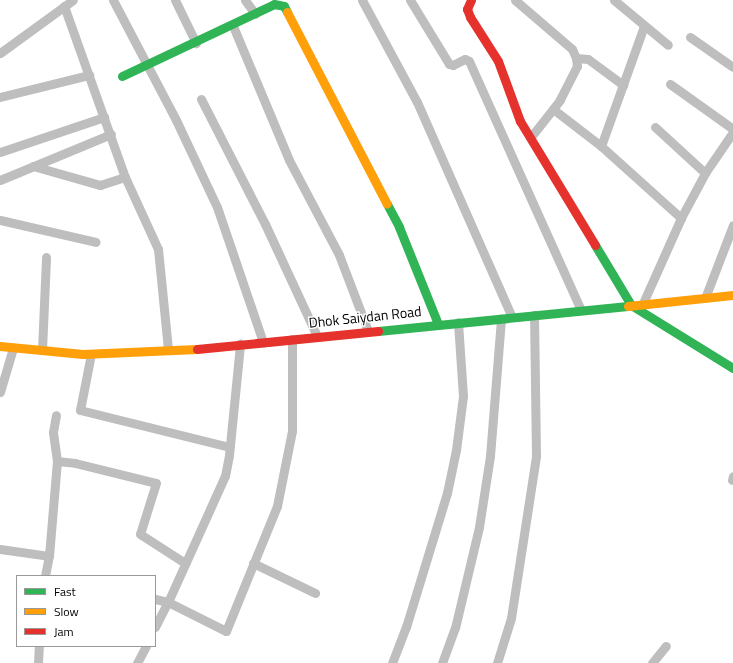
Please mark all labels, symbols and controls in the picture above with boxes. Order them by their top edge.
street label: Dhok Saiydan Road [308,303,422,331]
legend [16,575,156,647]
text: Fast [54,582,76,601]
text: Slow [54,602,79,621]
text: Jam [54,622,74,641]

